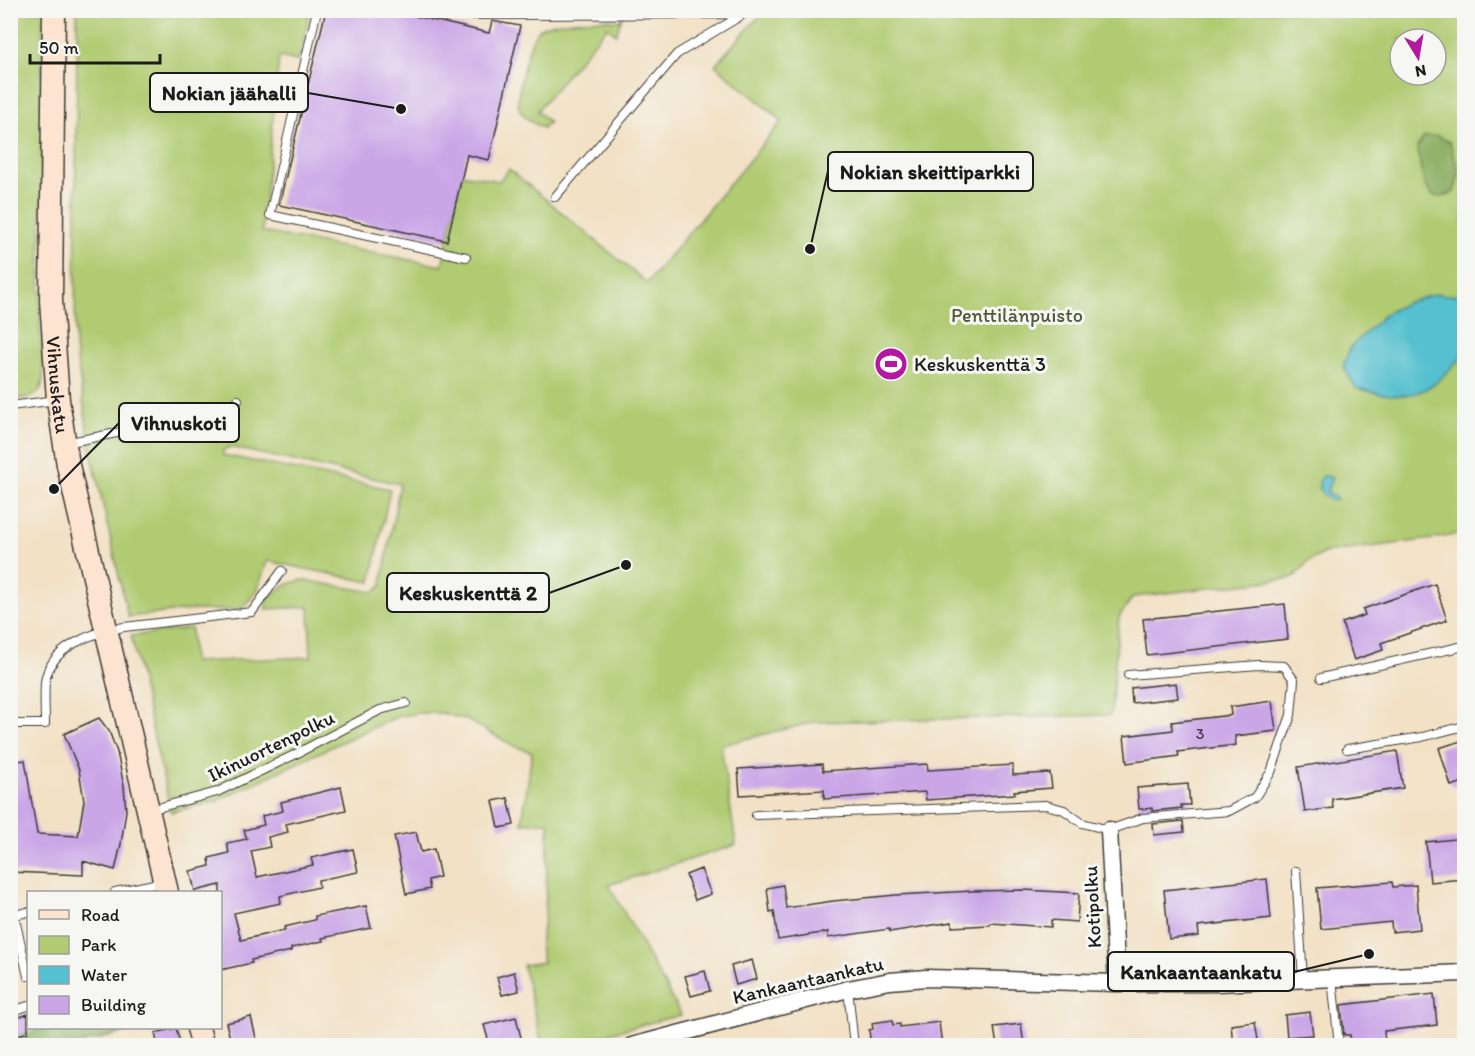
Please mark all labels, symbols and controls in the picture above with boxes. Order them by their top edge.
scale bar [30,27,160,65]
north arrow [1388,27,1448,87]
text: 50 m [39,37,79,59]
text: N [1414,61,1428,82]
callout: Nokian jäähalli [150,73,308,112]
text: Nokian jäähalli [162,80,296,106]
callout: Nokian skeittiparkki [828,152,1033,191]
text: Nokian skeittiparkki [840,159,1020,185]
park label: Penttilänpuisto [951,303,1083,327]
street label: Vihnuskatu [42,335,75,435]
sports icon: Keskuskenttä 3 [873,346,909,382]
place label: Keskuskenttä 3 [914,352,1046,376]
callout: Vihnuskoti [119,403,239,442]
text: Vihnuskoti [131,410,227,435]
callout: Keskuskenttä 2 [387,573,549,612]
text: Keskuskenttä 2 [399,580,537,605]
street label: Ikinuortenpolku [204,705,338,787]
house number: 3 [1196,724,1205,743]
street label: Kotipolku [1078,865,1106,949]
legend [27,891,222,1029]
text: Road [81,904,120,926]
text: Park [81,934,116,956]
street label: Kankaantaankatu [730,951,886,1009]
callout: Kankaantaankatu [1108,952,1294,991]
text: Kankaantaankatu [1120,959,1282,984]
text: Water [81,964,127,986]
text: Building [81,994,147,1016]

